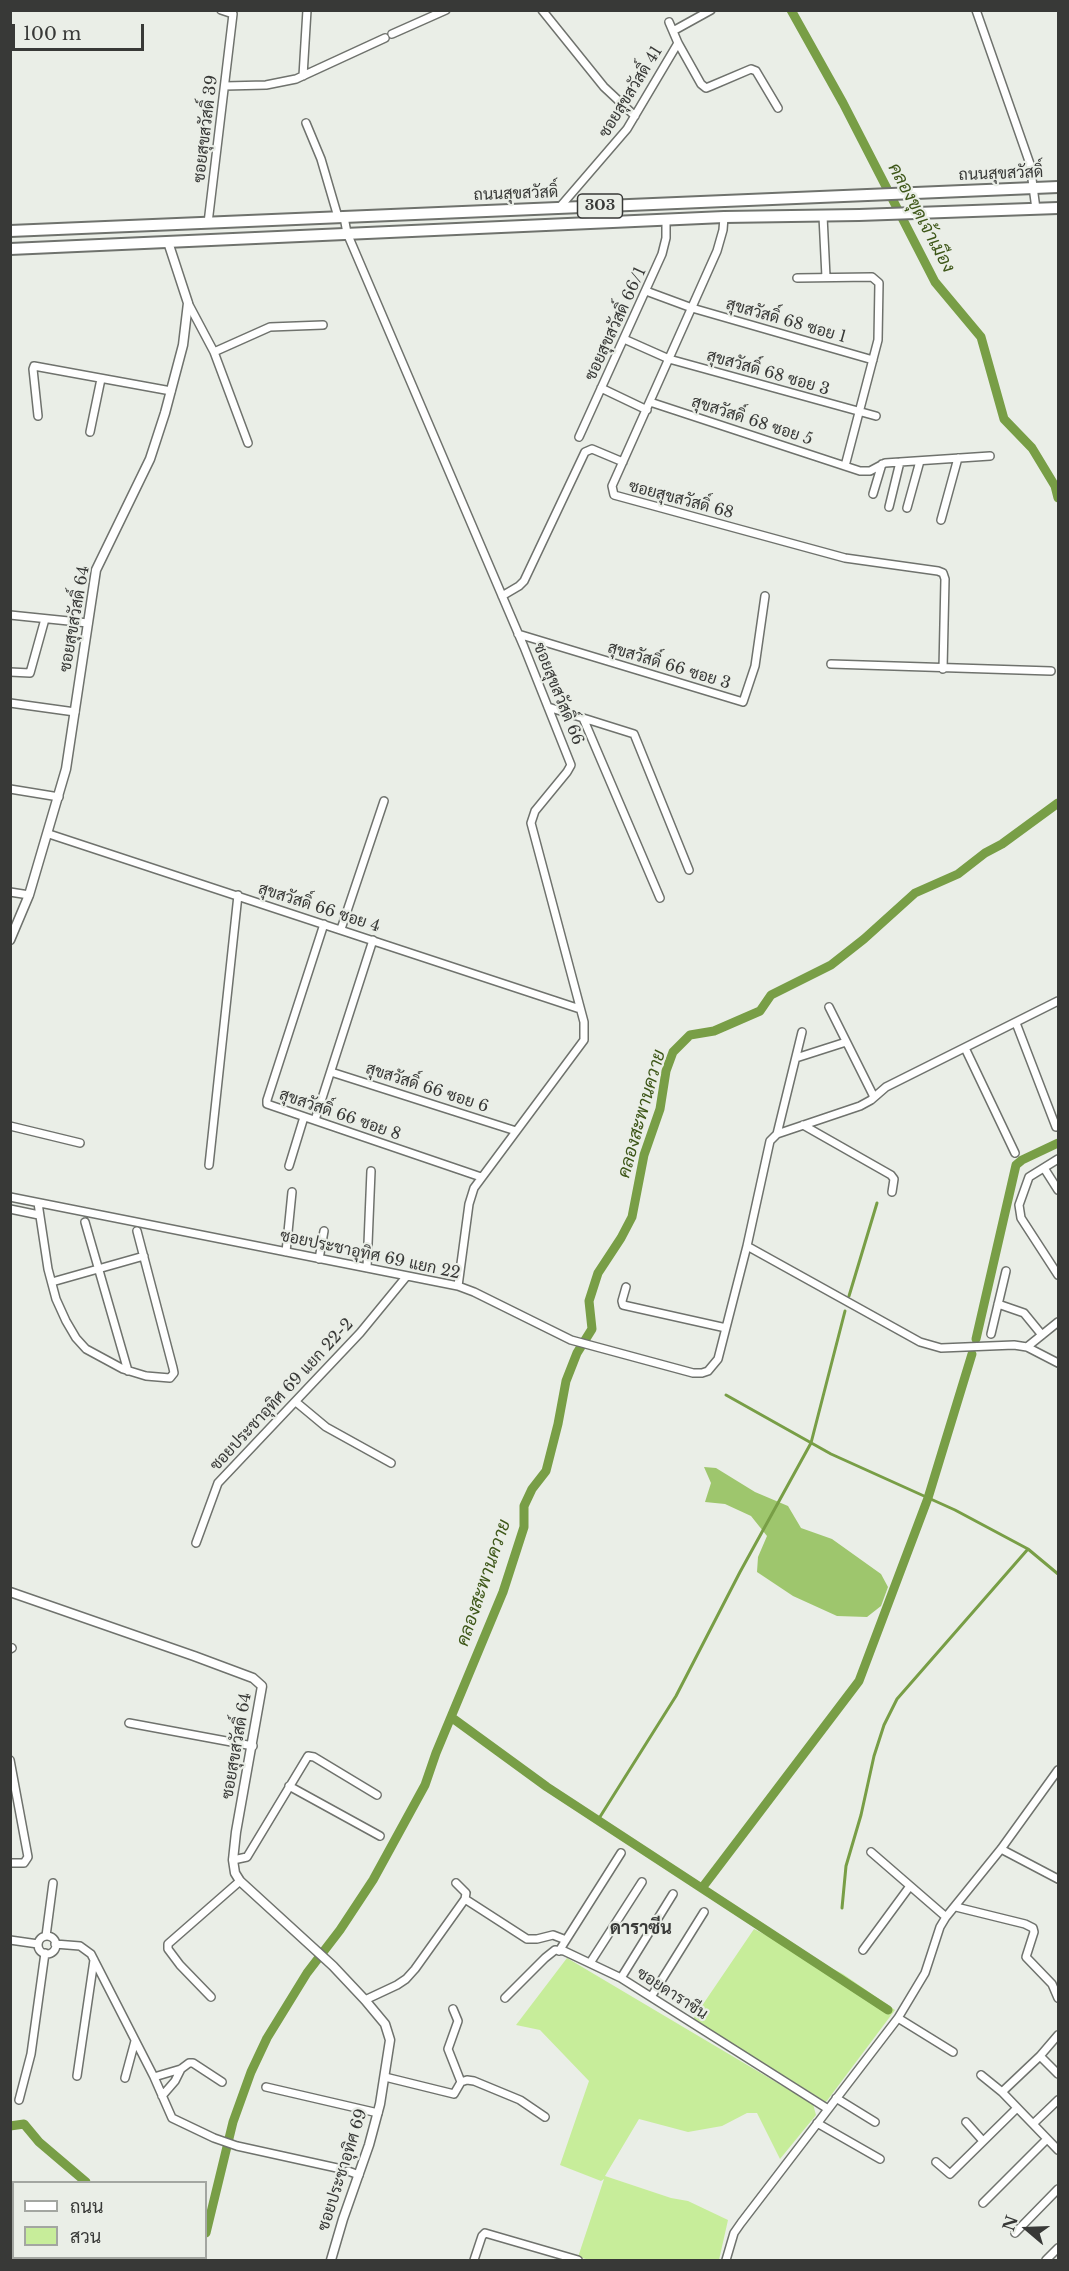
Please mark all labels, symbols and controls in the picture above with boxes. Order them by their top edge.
scale bar [15,12,147,50]
text: 100 m [23,23,81,45]
street label: ซอยสุขสวัสดิ์ 41 [595,43,667,141]
street label: ซอยสุขสวัสดิ์ 39 [190,74,222,184]
water label: คลองขุดเจ้าเมือง [883,159,959,277]
street label: ถนนสุขสวัสดิ์ [958,163,1044,185]
street label: ถนนสุขสวัสดิ์ [473,183,559,205]
road number: 303 [578,194,622,218]
street label: ซอยสุขสวัสดิ์ 66/1 [581,264,651,384]
street label: สุขสวัสดิ์ 68 ซอย 1 [724,295,848,347]
street label: สุขสวัสดิ์ 68 ซอย 3 [704,346,832,400]
street label: สุขสวัสดิ์ 68 ซอย 5 [689,392,815,450]
street label: ซอยสุขสวัสดิ์ 68 [626,477,736,523]
street label: ซอยสุขสวัสดิ์ 64 [56,564,94,674]
street label: สุขสวัสดิ์ 66 ซอย 3 [605,638,733,694]
street label: ซอยสุขสวัสดิ์ 66 [529,640,587,748]
street label: สุขสวัสดิ์ 66 ซอย 4 [256,879,382,937]
water label: คลองสะพานควาย [613,1047,671,1181]
street label: สุขสวัสดิ์ 66 ซอย 6 [363,1059,491,1117]
street label: สุขสวัสดิ์ 66 ซอย 8 [277,1085,403,1145]
street label: ซอยประชาอุทิศ 69 แยก 22 [278,1226,462,1284]
street label: ซอยประชาอุทิศ 69 แยก 22-2 [206,1315,358,1475]
water label: คลองสะพานควาย [452,1517,516,1649]
street label: ซอยสุขสวัสดิ์ 64 [218,1691,256,1801]
district label: ดาราซีน [610,1918,672,1940]
street label: ซอยดาราซีน [633,1964,711,2024]
street label: ซอยประชาอุทิศ 69 [314,2106,372,2234]
legend [12,2181,207,2259]
text: ถนน [70,2196,103,2218]
north arrow [997,2199,1057,2259]
text: N [998,2213,1022,2234]
text: สวน [70,2226,101,2248]

